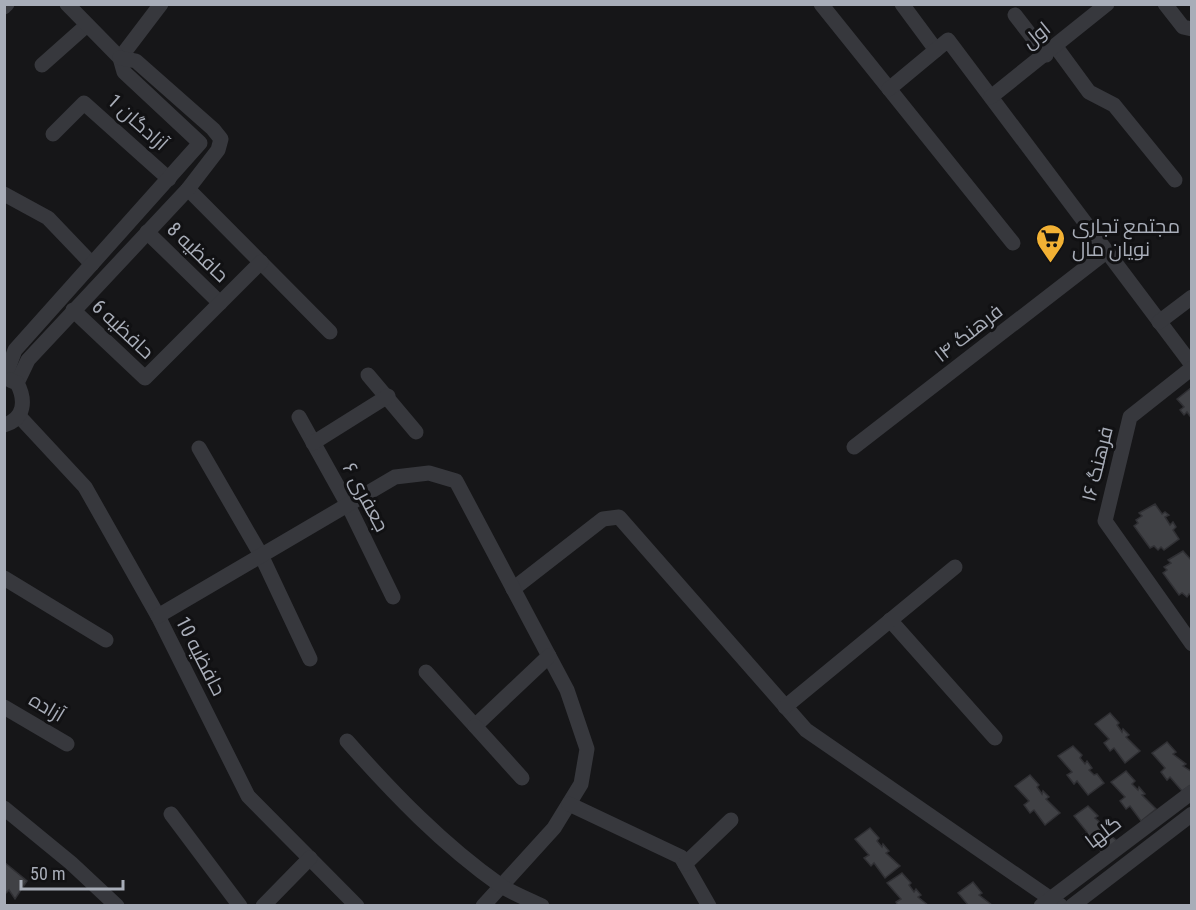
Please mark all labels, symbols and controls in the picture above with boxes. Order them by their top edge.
street label: اول [1017,16,1056,54]
street label: آزادگان 1 [102,89,174,156]
place label: مجتمع تجاری نویان مال [1072,214,1180,262]
street label: حافظیه 8 [162,217,234,287]
supermarket icon: مجتمع تجاری نویان مال [1035,222,1067,264]
street label: حافظیه 6 [87,294,159,364]
street label: فرهنگ ۱۴ [929,299,1007,367]
street label: فرهنگ ۱۶ [1076,424,1118,504]
street label: جعفری ۶ [337,458,394,536]
street label: حافظیه 10 [171,612,231,700]
street label: آزاده [25,687,70,727]
street label: گلها [1080,811,1126,854]
scale bar [21,853,123,891]
text: 50 m [30,863,65,884]

